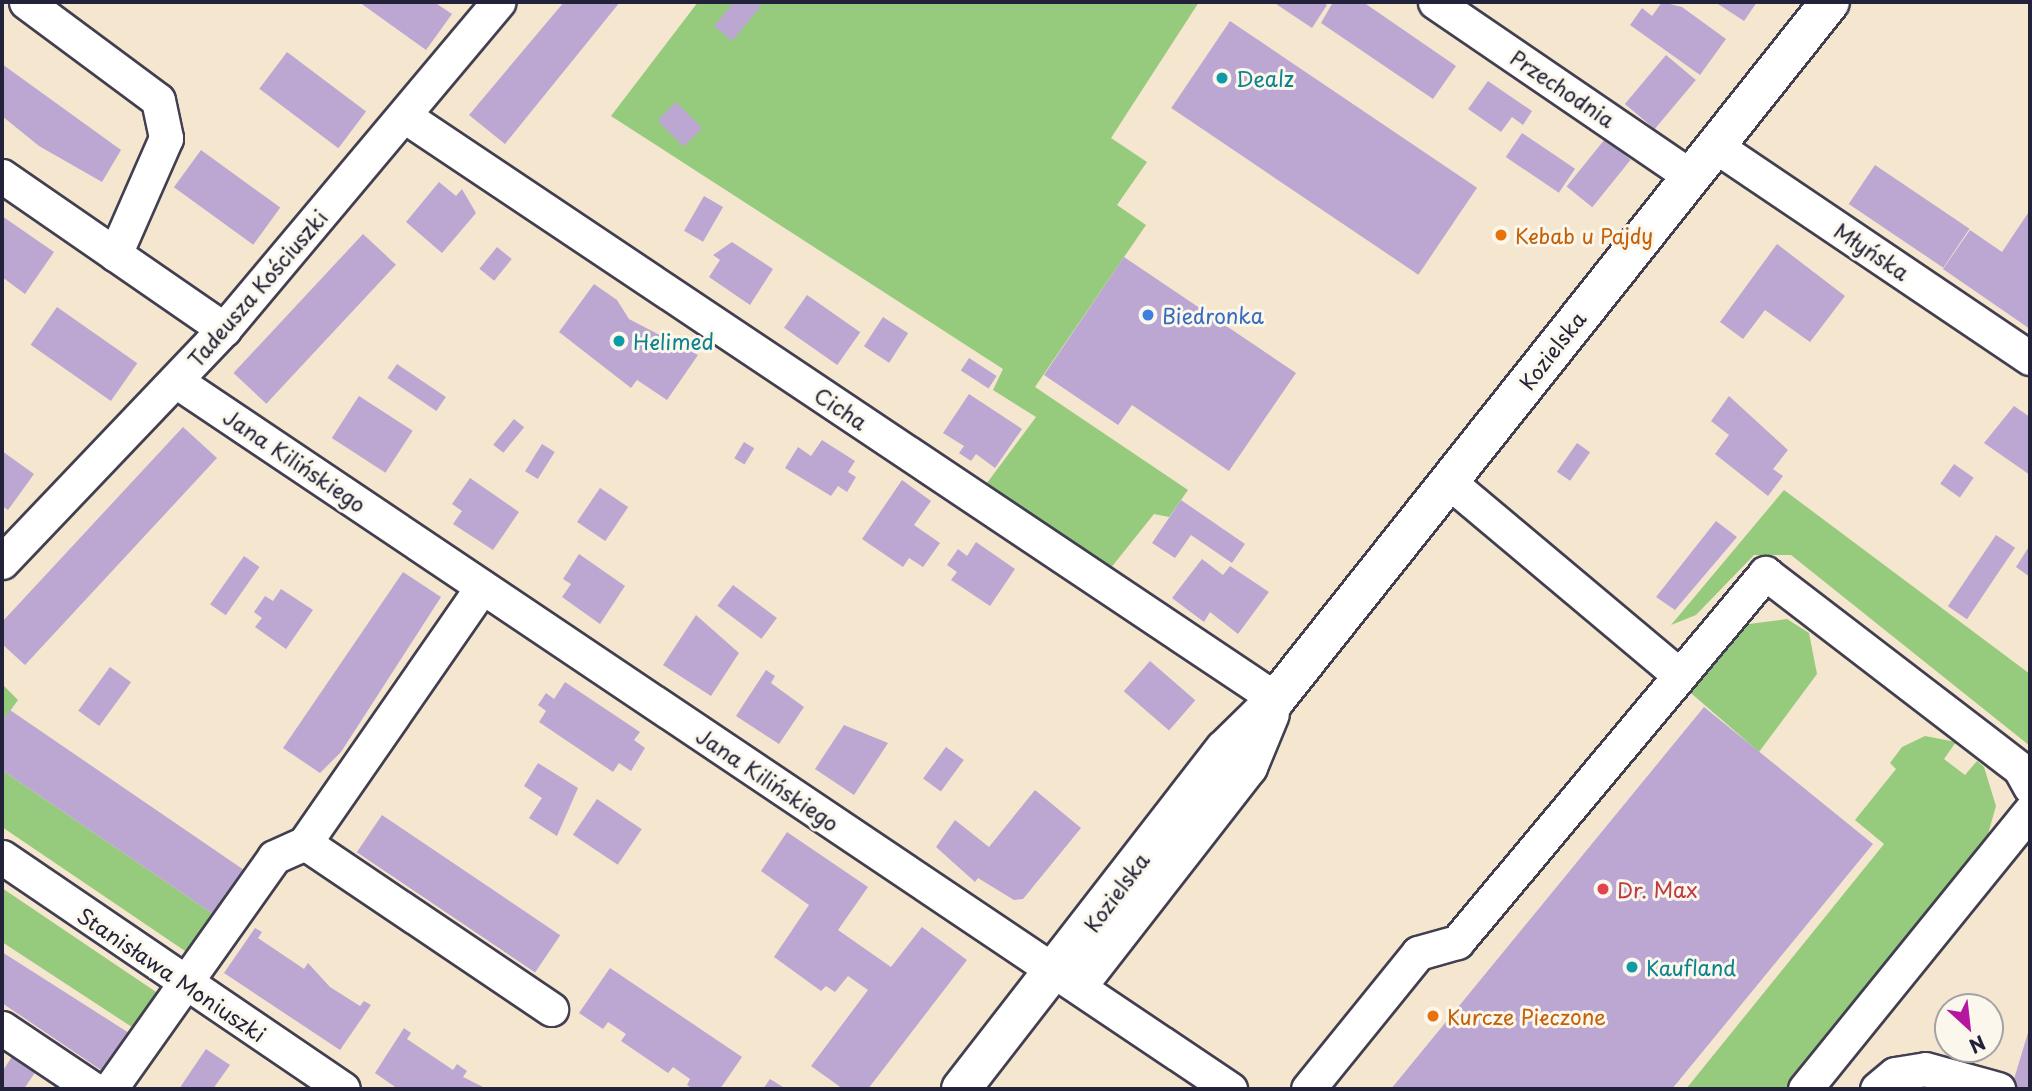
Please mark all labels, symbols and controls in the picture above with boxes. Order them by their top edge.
street label: Przechodnia [1506,44,1620,132]
place label: Dealz [1236,65,1294,91]
marker: Dealz [1214,70,1230,86]
street label: Tadeusza Kościuszki [181,204,333,372]
street label: Młyńska [1830,217,1914,285]
place label: Kebab u Pajdy [1515,222,1655,248]
marker: Kebab u Pajdy [1493,227,1509,243]
place label: Biedronka [1162,302,1264,328]
street label: Kozielska [1514,306,1590,394]
marker: Biedronka [1140,307,1156,323]
place label: Helimed [633,328,714,354]
marker: Helimed [611,333,627,349]
street label: Cicha [810,381,872,435]
street label: Jana Kilińskiego [219,403,371,517]
street label: Jana Kilińskiego [692,722,844,836]
street label: Kozielska [1078,848,1154,936]
place label: Dr. Max [1617,876,1698,902]
marker: Dr. Max [1595,881,1611,897]
street label: Stanisława Moniuszki [74,902,270,1046]
place label: Kaufland [1646,954,1736,980]
marker: Kaufland [1624,959,1640,975]
north arrow [1934,993,2004,1063]
place label: Kurcze Pieczone [1447,1003,1607,1029]
marker: Kurcze Pieczone [1425,1008,1441,1024]
text: N [1965,1029,1991,1061]

